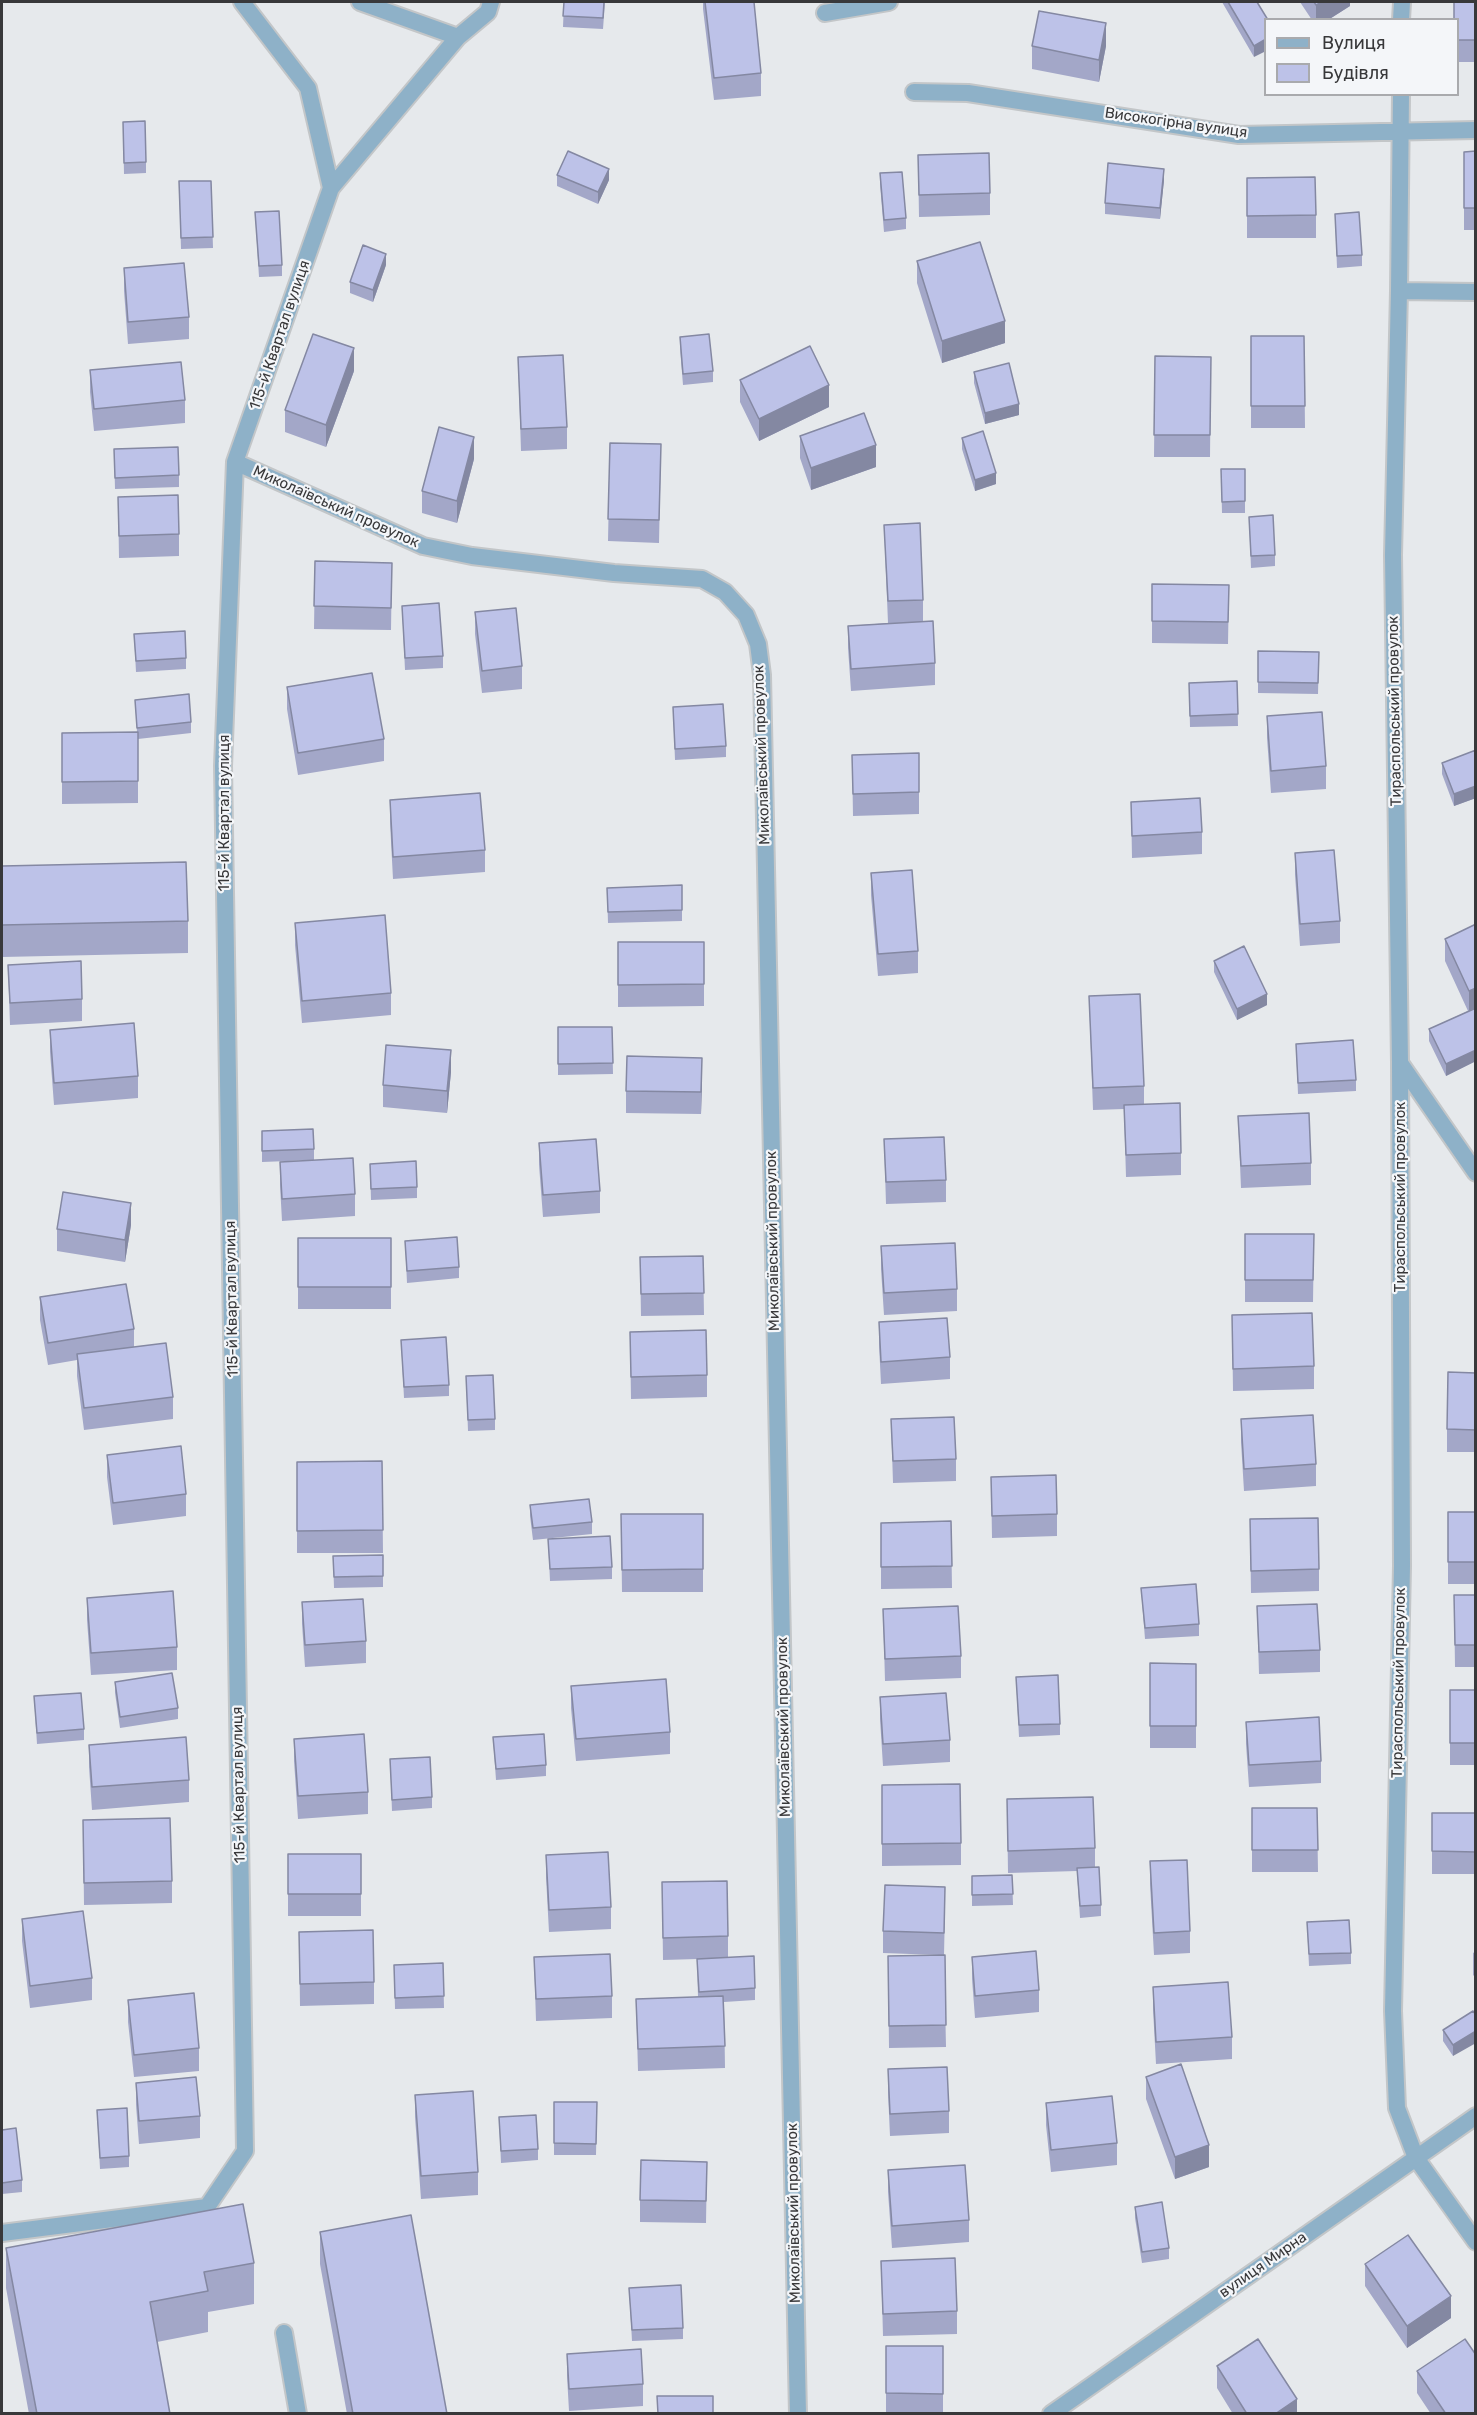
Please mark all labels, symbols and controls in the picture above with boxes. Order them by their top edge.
legend [1264,18,1459,96]
text: Вулиця [1322,32,1386,54]
text: Будівля [1322,62,1389,84]
street label: Високогірна вулиця [1103,104,1249,142]
street label: 115-й Квартал вулиця [246,258,314,412]
street label: Миколаївський провулок [250,462,422,552]
street label: Тираспольський провулок [1384,616,1406,806]
street label: Миколаївський провулок [750,665,774,845]
street label: 115-й Квартал вулиця [216,735,234,891]
street label: Тираспольський провулок [1392,1102,1410,1292]
street label: Миколаївський провулок [762,1151,784,1331]
street label: 115-й Квартал вулиця [222,1220,242,1378]
street label: Тираспольський провулок [1388,1588,1410,1778]
street label: Миколаївський провулок [773,1637,795,1817]
street label: 115-й Квартал вулиця [229,1706,249,1864]
street label: Миколаївський провулок [783,2123,805,2303]
street label: вулиця Мирна [1216,2228,1310,2302]

